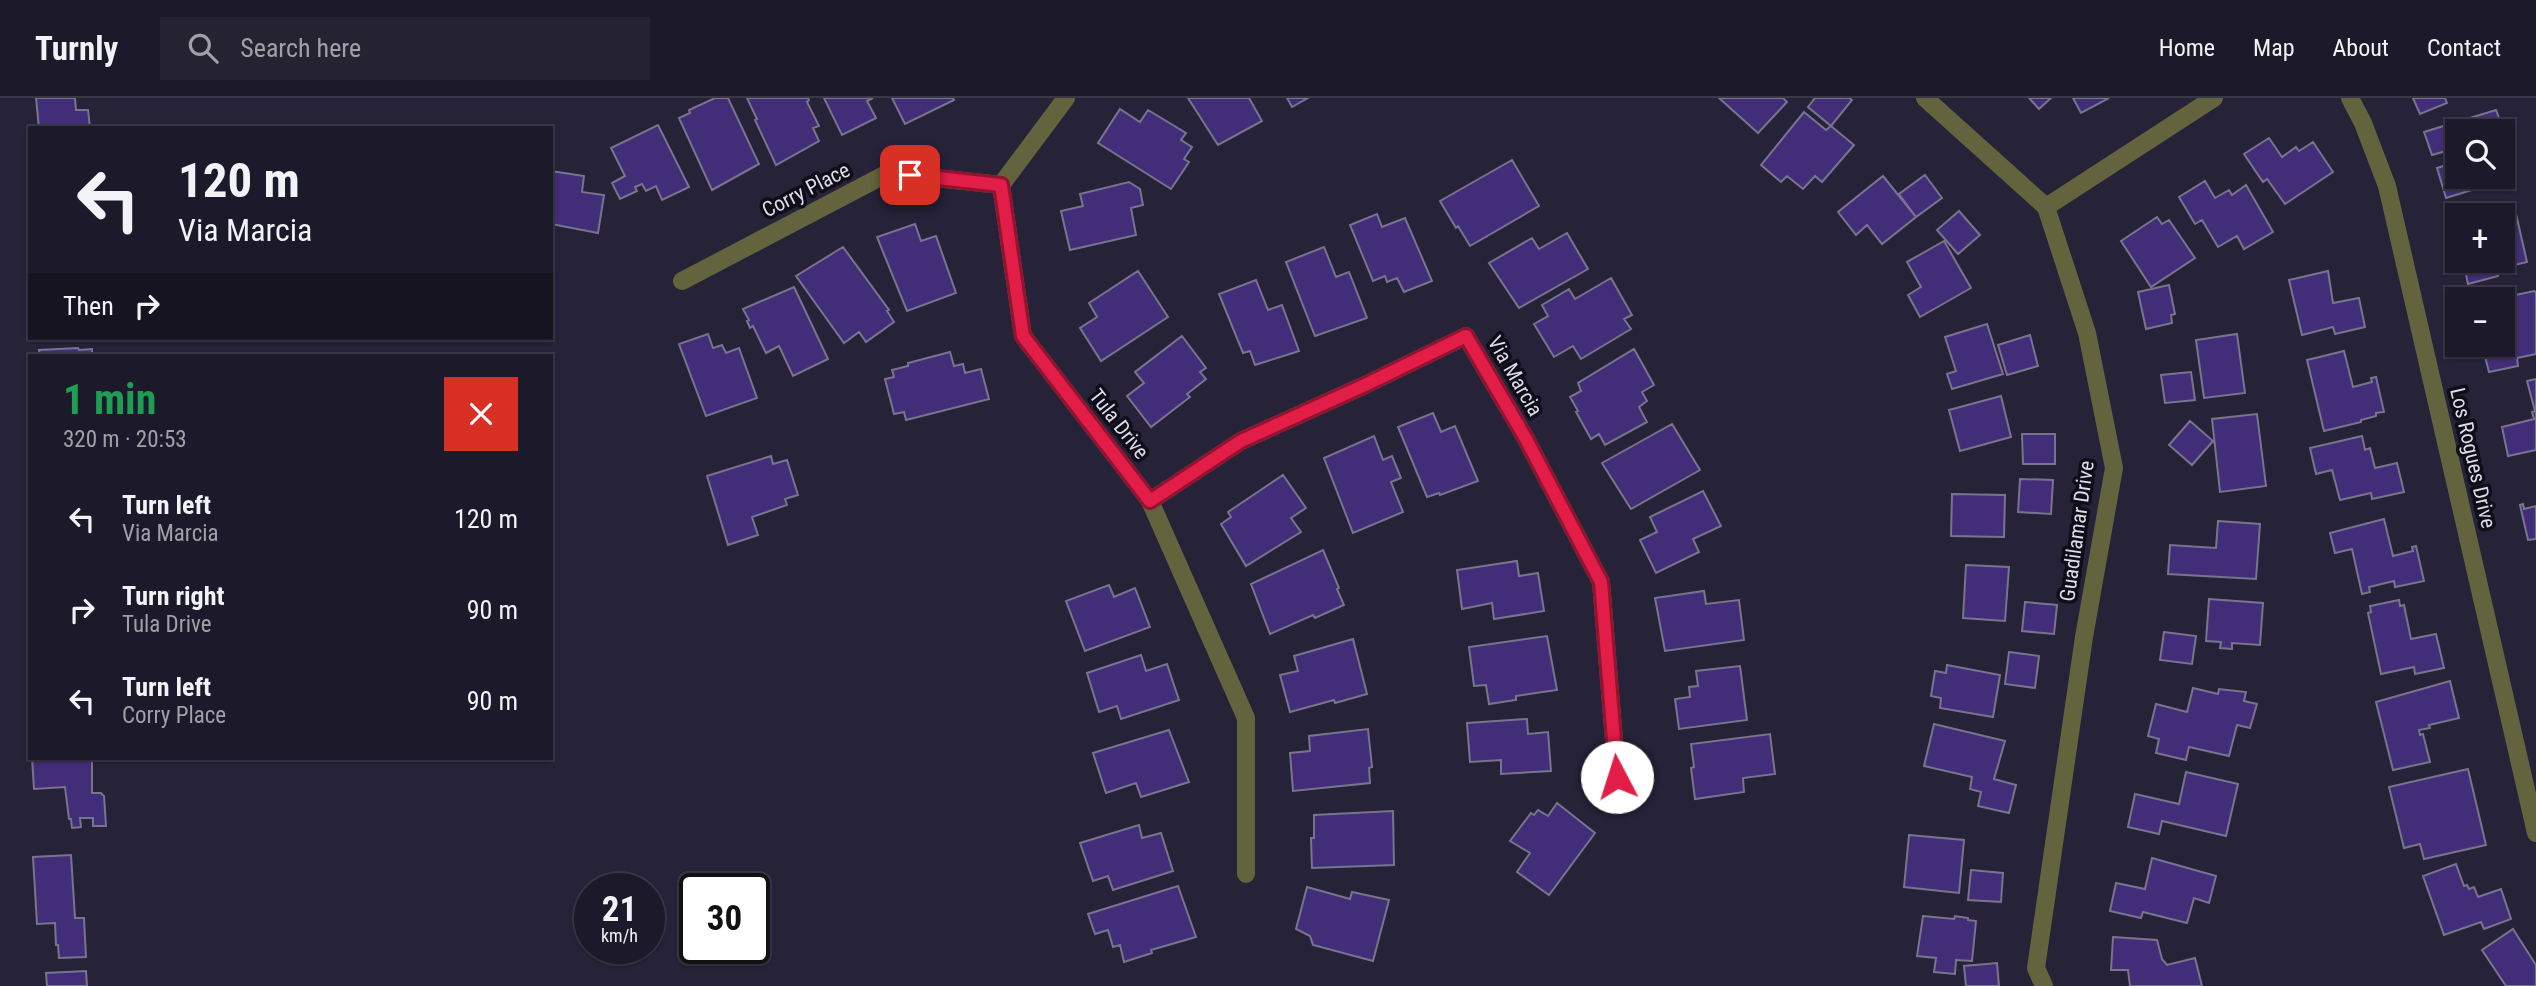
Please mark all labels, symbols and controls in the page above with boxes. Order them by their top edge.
search box [160,17,650,80]
text: Turnly [35,29,118,68]
icon: search [184,29,222,67]
text: Search here [240,33,361,63]
text: Home [2159,34,2215,62]
text: Map [2253,34,2295,62]
text: About [2333,34,2389,62]
text: Contact [2427,34,2501,62]
map controls [2445,119,2515,357]
button: search [2445,119,2515,189]
pin [880,145,940,205]
text: 120 m [178,152,300,209]
icon: left [63,154,154,245]
icon: arrive [891,156,929,194]
street label: Corry Place [758,158,854,222]
button: + [2445,203,2515,273]
text: Via Marcia [178,211,312,249]
icon: right [128,287,166,325]
button: − [2445,287,2515,357]
text: Then [63,291,114,321]
street label: Via Marcia [1483,332,1547,420]
text: 1 min [63,375,156,424]
button: close [444,377,518,451]
street label: Tula Drive [1084,384,1154,464]
street label: Los Rogues Drive [2445,386,2501,531]
text: 320 m · 20:53 [63,426,187,453]
street label: Guadilamar Drive [2055,459,2099,603]
text: Turn left [122,490,211,520]
icon: left [63,500,101,538]
text: 120 m [454,504,518,534]
text: Via Marcia [122,520,219,547]
text: Turn right [122,581,224,611]
icon: right [63,591,101,629]
text: 90 m [467,595,518,625]
text: Tula Drive [122,611,211,638]
text: Turn left [122,672,211,702]
icon: left [63,682,101,720]
text: 90 m [467,686,518,716]
text: Corry Place [122,702,226,729]
position arrow [1580,740,1654,814]
speed limit sign: 30 [679,873,770,964]
text: 21 [602,889,637,930]
text: km/h [601,925,638,946]

